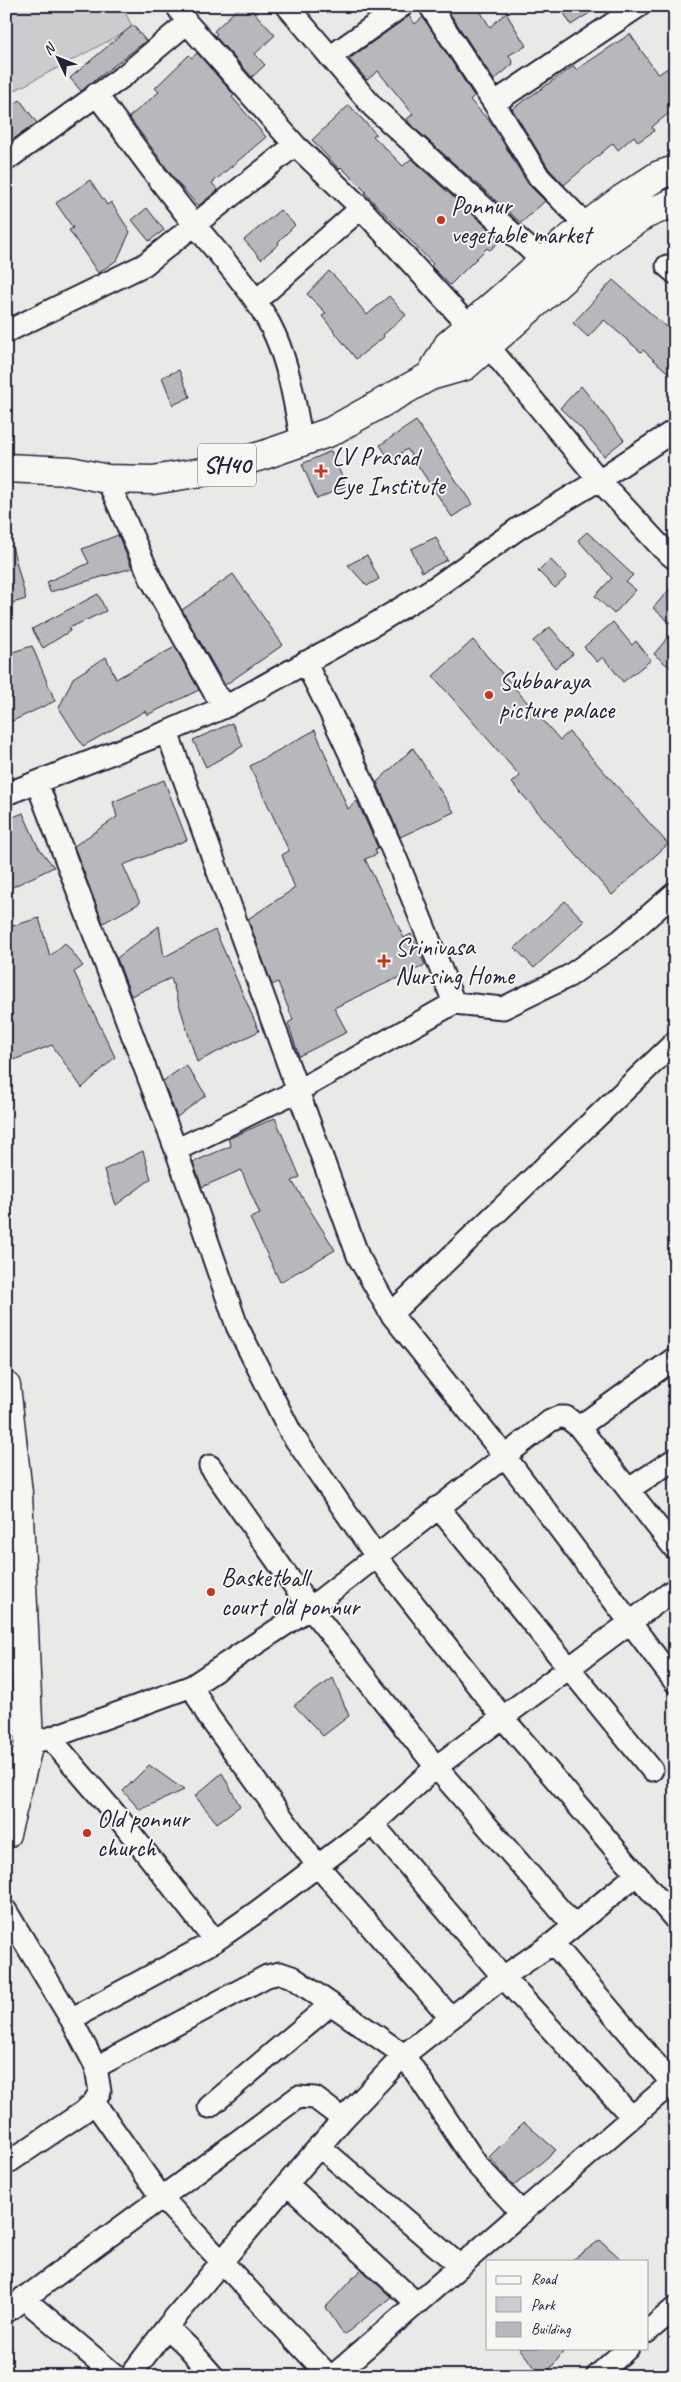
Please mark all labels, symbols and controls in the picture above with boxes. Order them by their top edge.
north arrow [32,32,82,82]
text: N [40,39,60,58]
place label: Ponnur vegetable market [451,190,594,251]
marker: Ponnur vegetable market [435,214,447,226]
place label: LV Prasad Eye Institute [332,441,446,502]
road number: SH40 [198,444,256,486]
marker: LV Prasad Eye Institute [314,464,328,478]
place label: Subbaraya picture palace [499,665,616,726]
marker: Subbaraya picture palace [483,689,495,701]
place label: Srinivasa Nursing Home [395,931,516,992]
marker: Srinivasa Nursing Home [377,954,391,968]
place label: Basketball court old ponnur [221,1562,361,1623]
marker: Basketball court old ponnur [205,1586,217,1598]
place label: Old ponnur church [97,1803,191,1864]
marker: Old ponnur church [81,1827,93,1839]
legend [486,2260,648,2350]
text: Road [531,2270,558,2289]
text: Park [531,2296,556,2315]
text: Building [531,2320,571,2339]

